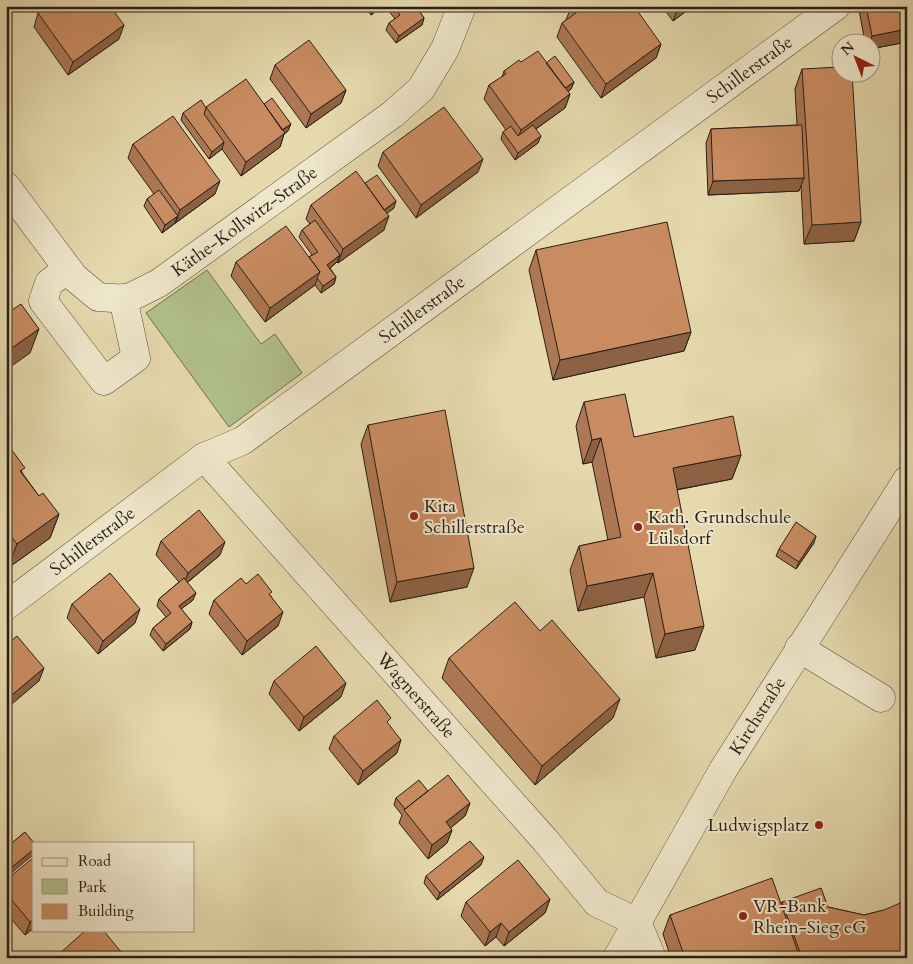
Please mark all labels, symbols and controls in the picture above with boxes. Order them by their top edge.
street label: Schillerstraße [701,29,798,109]
north arrow [830,32,880,82]
text: N [837,38,859,60]
street label: Käthe-Kollwitz-Straße [166,160,323,283]
street label: Schillerstraße [374,269,470,349]
place label: Kita Schillerstraße [424,494,525,540]
street label: Schillerstraße [44,501,140,581]
place label: Kath. Grundschule Lülsdorf [648,505,791,551]
marker: Kita Schillerstraße [408,510,420,522]
marker: Kath. Grundschule Lülsdorf [632,521,644,533]
street label: Wagnerstraße [370,646,461,744]
street label: Kirchstraße [723,672,792,760]
place label: Ludwigsplatz [707,813,809,838]
marker: Ludwigsplatz [813,819,825,831]
legend [32,842,195,932]
text: Road [78,851,111,871]
text: Park [78,877,107,897]
place label: VR-Bank Rhein-Sieg eG [753,894,866,940]
text: Building [78,901,134,921]
marker: VR-Bank Rhein-Sieg eG [737,910,749,922]

